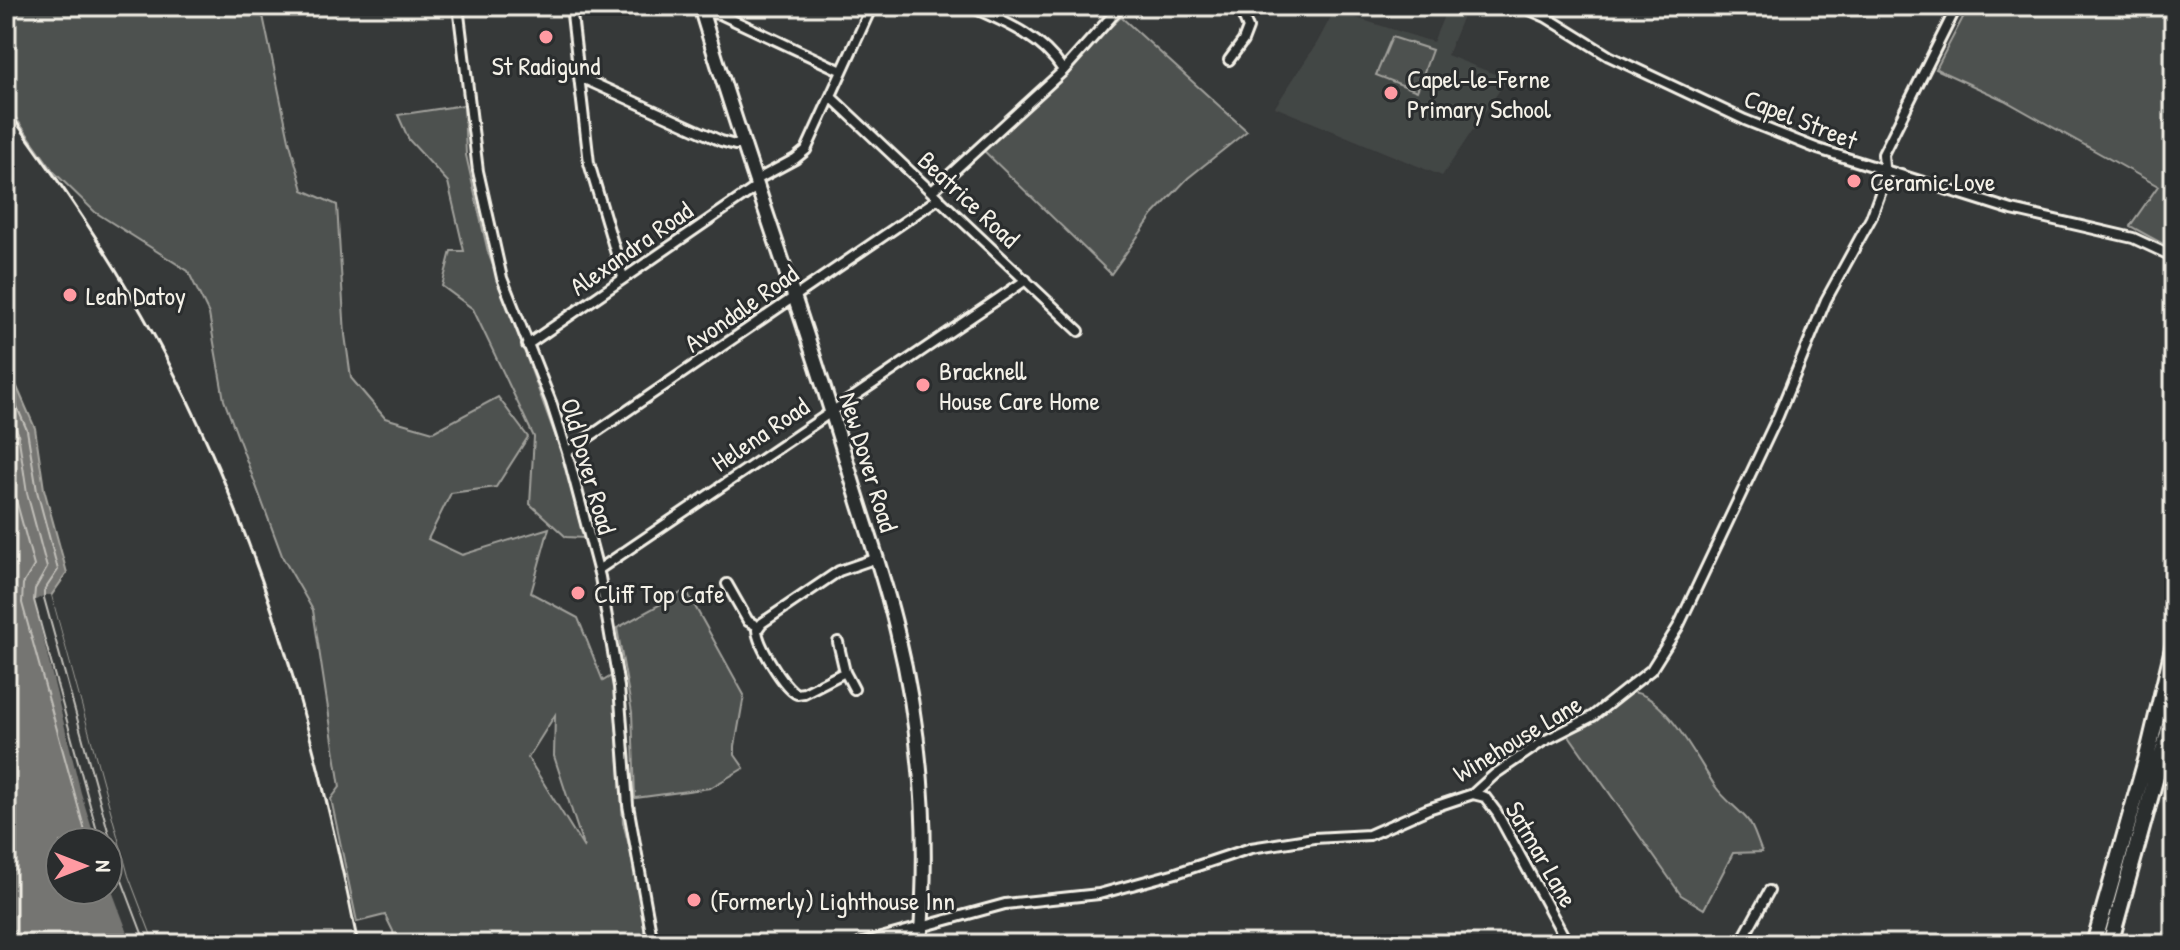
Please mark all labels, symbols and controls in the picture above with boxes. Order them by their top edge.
marker: St Radigund [537,28,555,46]
place label: St Radigund [492,48,600,83]
place label: Capel-le-Ferne Primary School [1407,61,1551,126]
street label: Capel Street [1739,80,1864,158]
marker: Capel-le-Ferne Primary School [1382,84,1400,102]
street label: Beatrice Road [910,143,1028,255]
place label: Ceramic Love [1870,164,1995,199]
marker: Ceramic Love [1845,172,1863,190]
street label: Alexandra Road [563,193,699,303]
street label: Avondale Road [677,256,805,360]
place label: Leah Datoy [86,278,186,313]
marker: Leah Datoy [61,286,79,304]
place label: Bracknell House Care Home [939,353,1100,418]
marker: Bracknell House Care Home [914,376,932,394]
street label: New Dover Road [831,388,907,536]
street label: Helena Road [704,389,816,479]
street label: Old Dover Road [553,394,625,538]
place label: Cliff Top Cafe [594,576,725,611]
marker: Cliff Top Cafe [569,584,587,602]
street label: Winehouse Lane [1446,686,1588,790]
street label: Satmar Lane [1498,795,1586,913]
north arrow [44,826,124,906]
text: N [89,860,119,872]
place label: (Formerly) Lighthouse Inn [710,883,955,918]
marker: (Formerly) Lighthouse Inn [685,891,703,909]

